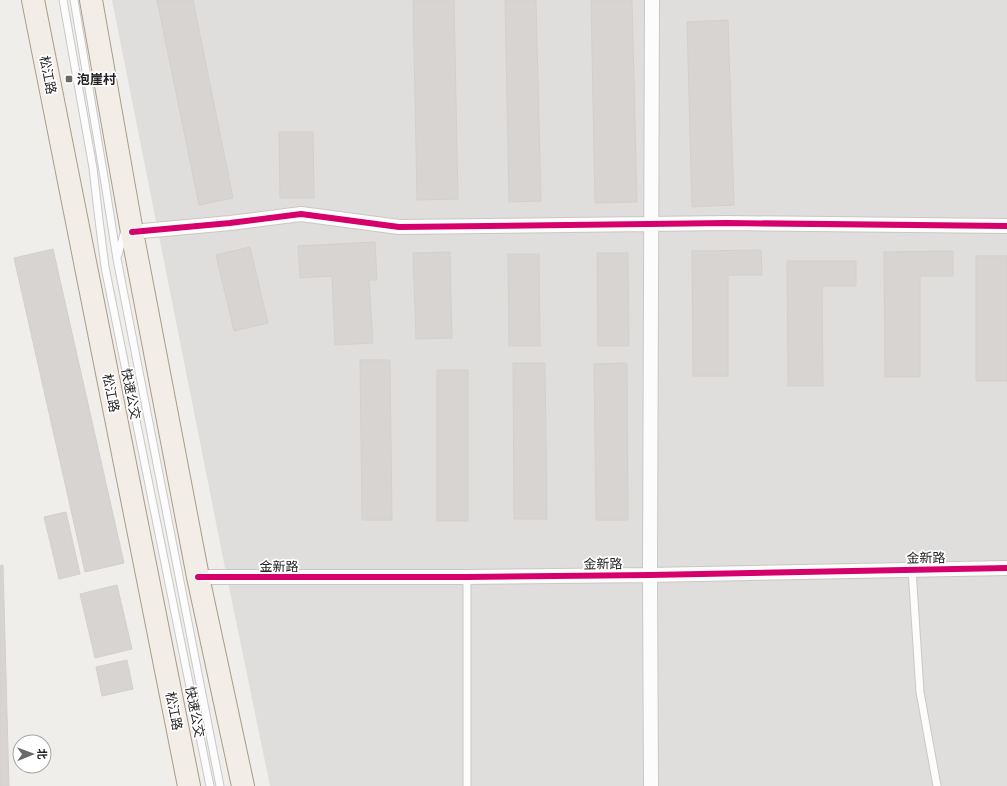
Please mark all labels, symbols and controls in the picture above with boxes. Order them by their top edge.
street label: 松江路 [36,54,60,96]
place label: 泡崖村 [77,71,116,88]
marker: 泡崖村 [64,74,74,84]
street label: 快速公交 [118,367,144,421]
street label: 松江路 [99,372,123,414]
street label: 金新路 [906,549,946,567]
street label: 金新路 [583,555,623,573]
street label: 金新路 [259,558,299,575]
street label: 快速公交 [182,685,208,739]
street label: 松江路 [162,690,186,732]
north arrow [12,734,52,774]
text: 北 [35,748,49,759]

